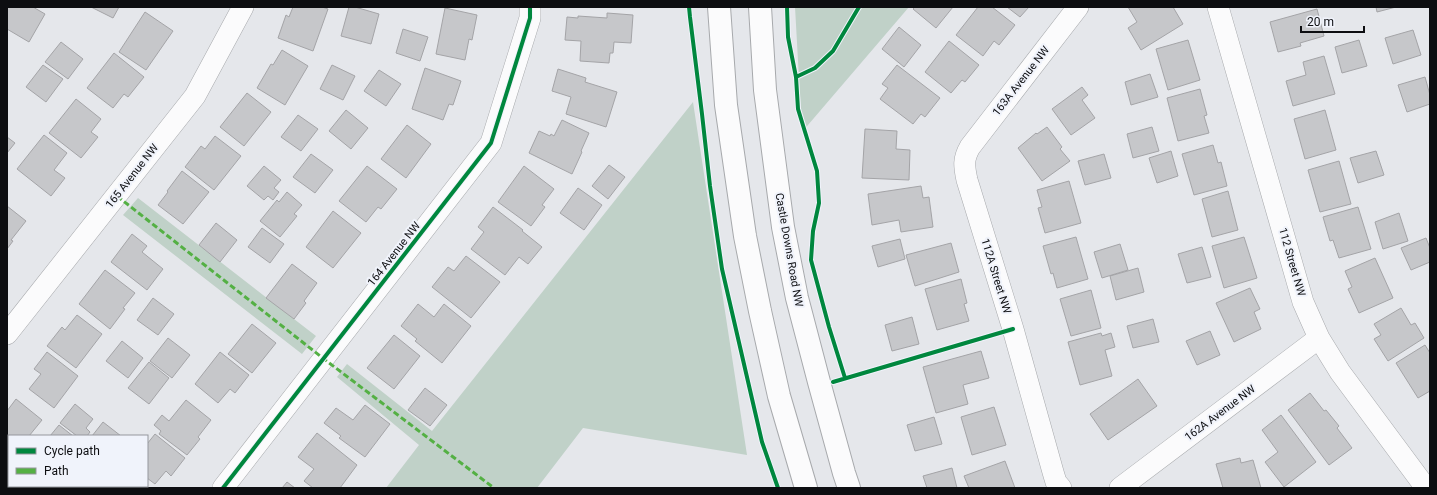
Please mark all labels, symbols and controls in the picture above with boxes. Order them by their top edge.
scale bar [1301,8,1364,34]
text: 20 m [1307,15,1334,29]
street label: 163A Avenue NW [990,43,1052,118]
street label: 165 Avenue NW [103,141,161,211]
street label: Castle Downs Road NW [773,192,805,308]
street label: 164 Avenue NW [365,219,423,289]
street label: 112 Street NW [1276,226,1308,298]
street label: 112A Street NW [978,237,1014,315]
street label: 162A Avenue NW [1182,382,1258,444]
legend [8,435,148,487]
text: Cycle path [44,444,100,458]
text: Path [44,464,69,478]

